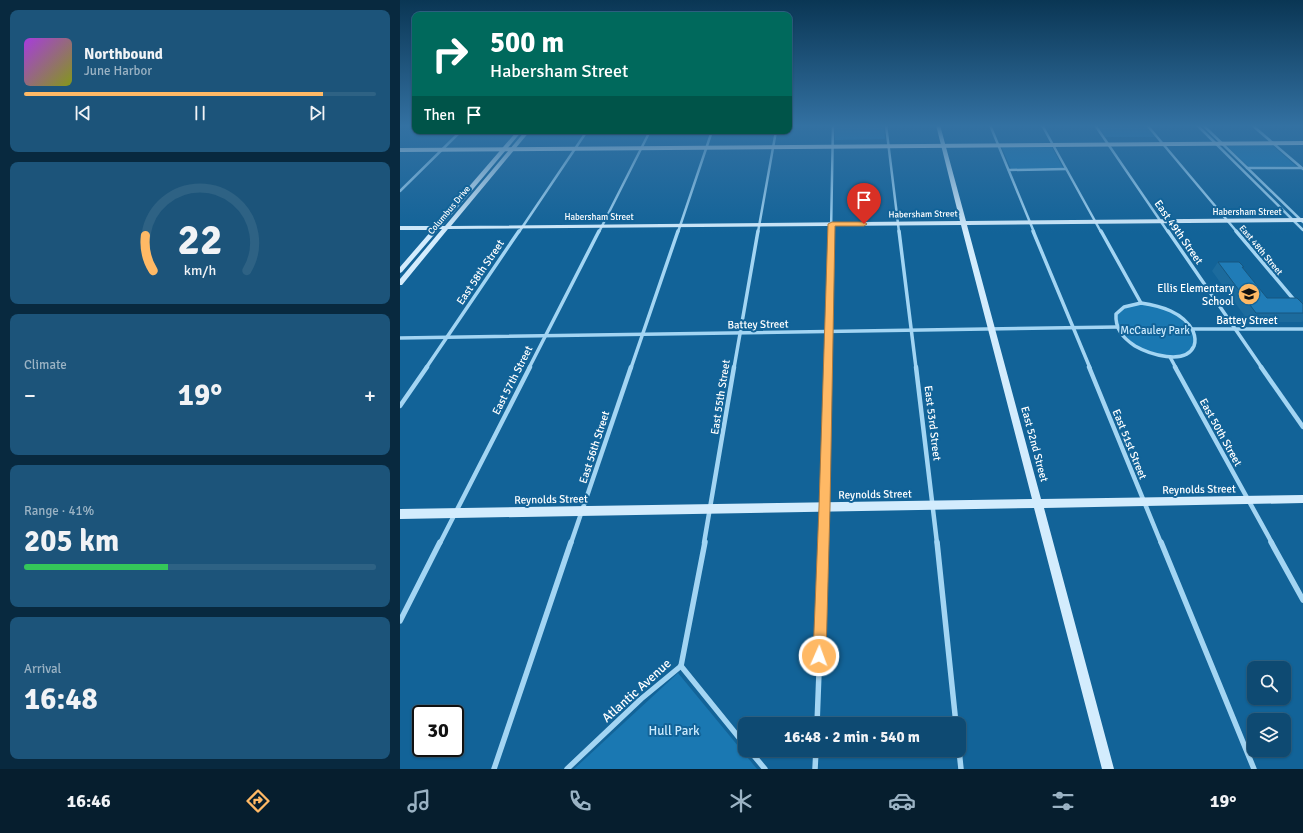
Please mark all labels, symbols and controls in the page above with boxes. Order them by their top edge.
text: 500 m [490,26,564,60]
icon: right [424,28,476,80]
text: Northbound [84,45,163,63]
text: Habersham Street [490,60,628,82]
text: June Harbor [84,63,152,79]
icon: previous [72,102,94,124]
icon: pause [189,102,211,124]
icon: next [306,102,328,124]
icon: arrive [463,104,485,126]
text: Then [424,106,455,124]
street label: Columbus Drive [426,183,473,237]
pin [847,183,881,224]
icon: arrive [853,189,875,211]
street label: East 49th Street [1152,198,1206,267]
street label: Habersham Street [1212,207,1282,218]
street label: Habersham Street [888,208,958,221]
street label: Habersham Street [564,212,634,223]
text: 22 [178,214,222,265]
street label: East 48th Street [1237,223,1285,278]
street label: East 58th Street [454,237,507,307]
text: km/h [184,261,216,278]
school or university icon: Ellis Elementary School [1236,281,1262,307]
place label: Ellis Elementary School [1157,282,1235,308]
street label: Battey Street [1216,314,1278,327]
street label: Battey Street [727,317,789,332]
park label: McCauley Park [1120,324,1190,337]
street label: East 57th Street [489,343,535,417]
text: Climate [24,357,67,373]
street label: East 55th Street [708,359,733,435]
text: 19° [178,377,222,414]
text: − [24,382,36,409]
text: + [364,382,376,409]
street label: East 53rd Street [921,385,944,461]
street label: East 50th Street [1197,396,1245,469]
street label: East 52nd Street [1018,405,1051,483]
street label: East 51st Street [1110,407,1150,481]
street label: East 56th Street [577,409,612,485]
street label: Reynolds Street [1162,482,1236,497]
street label: Reynolds Street [838,487,912,502]
street label: Reynolds Street [514,492,588,507]
text: Range · 41% [24,503,94,519]
text: 205 km [24,523,119,560]
position arrow [798,635,840,677]
street label: Atlantic Avenue [599,655,675,726]
text: Arrival [24,661,61,677]
map controls [1247,661,1291,757]
button: search [1247,661,1291,705]
text: 16:48 [24,681,98,718]
speed limit sign: 30 [412,705,464,757]
button: layers [1247,713,1291,757]
park label: Hull Park [648,723,700,739]
text: 16:48 · 2 min · 540 m [784,728,920,746]
icon: directions [244,787,272,815]
icon: music [405,787,433,815]
icon: phone [566,787,594,815]
icon: climate [727,787,755,815]
icon: car [888,787,916,815]
icon: filters [1049,787,1077,815]
text: 16:46 [67,790,111,812]
text: 19° [1210,790,1236,812]

